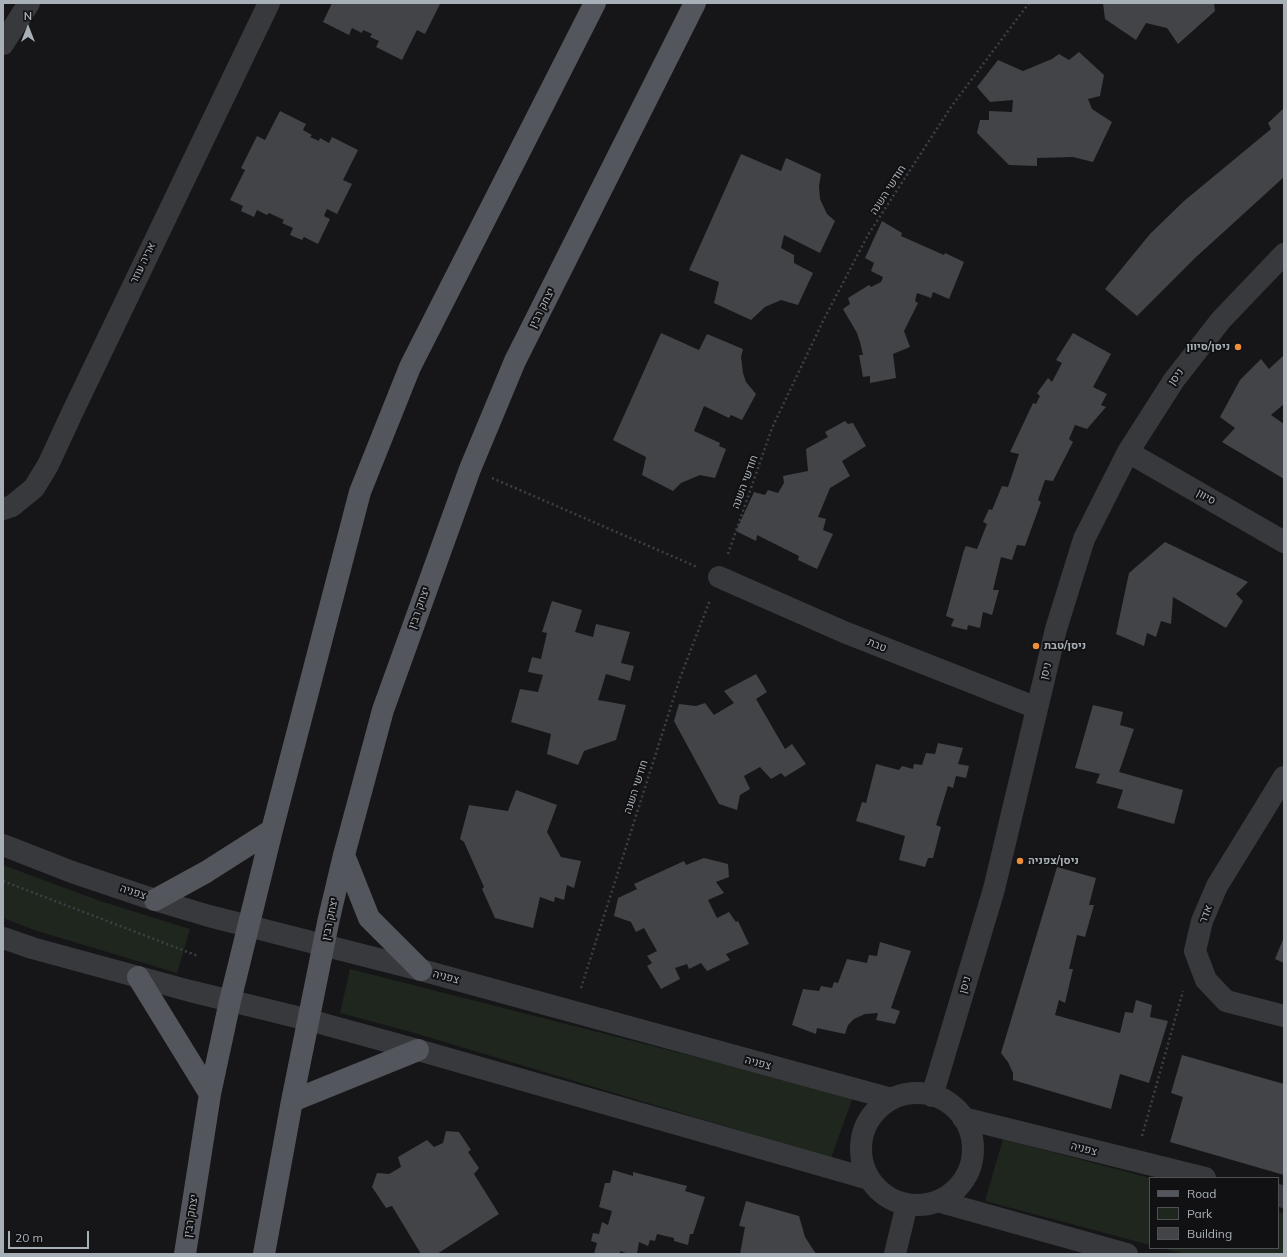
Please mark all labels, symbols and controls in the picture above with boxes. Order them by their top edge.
north arrow [8,8,48,48]
text: N [24,9,32,23]
street label: חודשי השנה [867,163,909,217]
street label: אריה עוזר [127,240,159,286]
street label: יצחק רבין [526,286,558,330]
place label: ניסן/סיוון [1187,340,1230,354]
marker: ניסן/סיוון [1233,342,1243,352]
street label: ניסן [1166,366,1186,388]
street label: חודשי השנה [729,453,761,511]
street label: סיוון [1194,486,1218,508]
street label: יצחק רבין [405,585,433,631]
street label: טבת [866,635,888,655]
place label: ניסן/טבת [1044,639,1086,653]
marker: ניסן/טבת [1031,641,1041,651]
street label: ניסן [1037,661,1055,681]
street label: חודשי השנה [621,758,651,816]
place label: ניסן/צפניה [1028,854,1079,868]
marker: ניסן/צפניה [1015,856,1025,866]
street label: צפניה [118,882,148,902]
street label: יצחק רבין [319,896,341,942]
street label: אדר [1197,903,1215,925]
street label: צפניה [431,967,461,987]
street label: ניסן [956,975,974,995]
street label: צפניה [743,1053,773,1073]
street label: צפניה [1069,1139,1099,1159]
legend [1149,1177,1279,1249]
text: Road [1187,1186,1216,1201]
street label: יצחק רבין [181,1194,201,1238]
text: Park [1187,1206,1212,1221]
scale bar [10,1223,91,1249]
text: Building [1187,1226,1232,1241]
text: 20 m [15,1230,43,1245]

